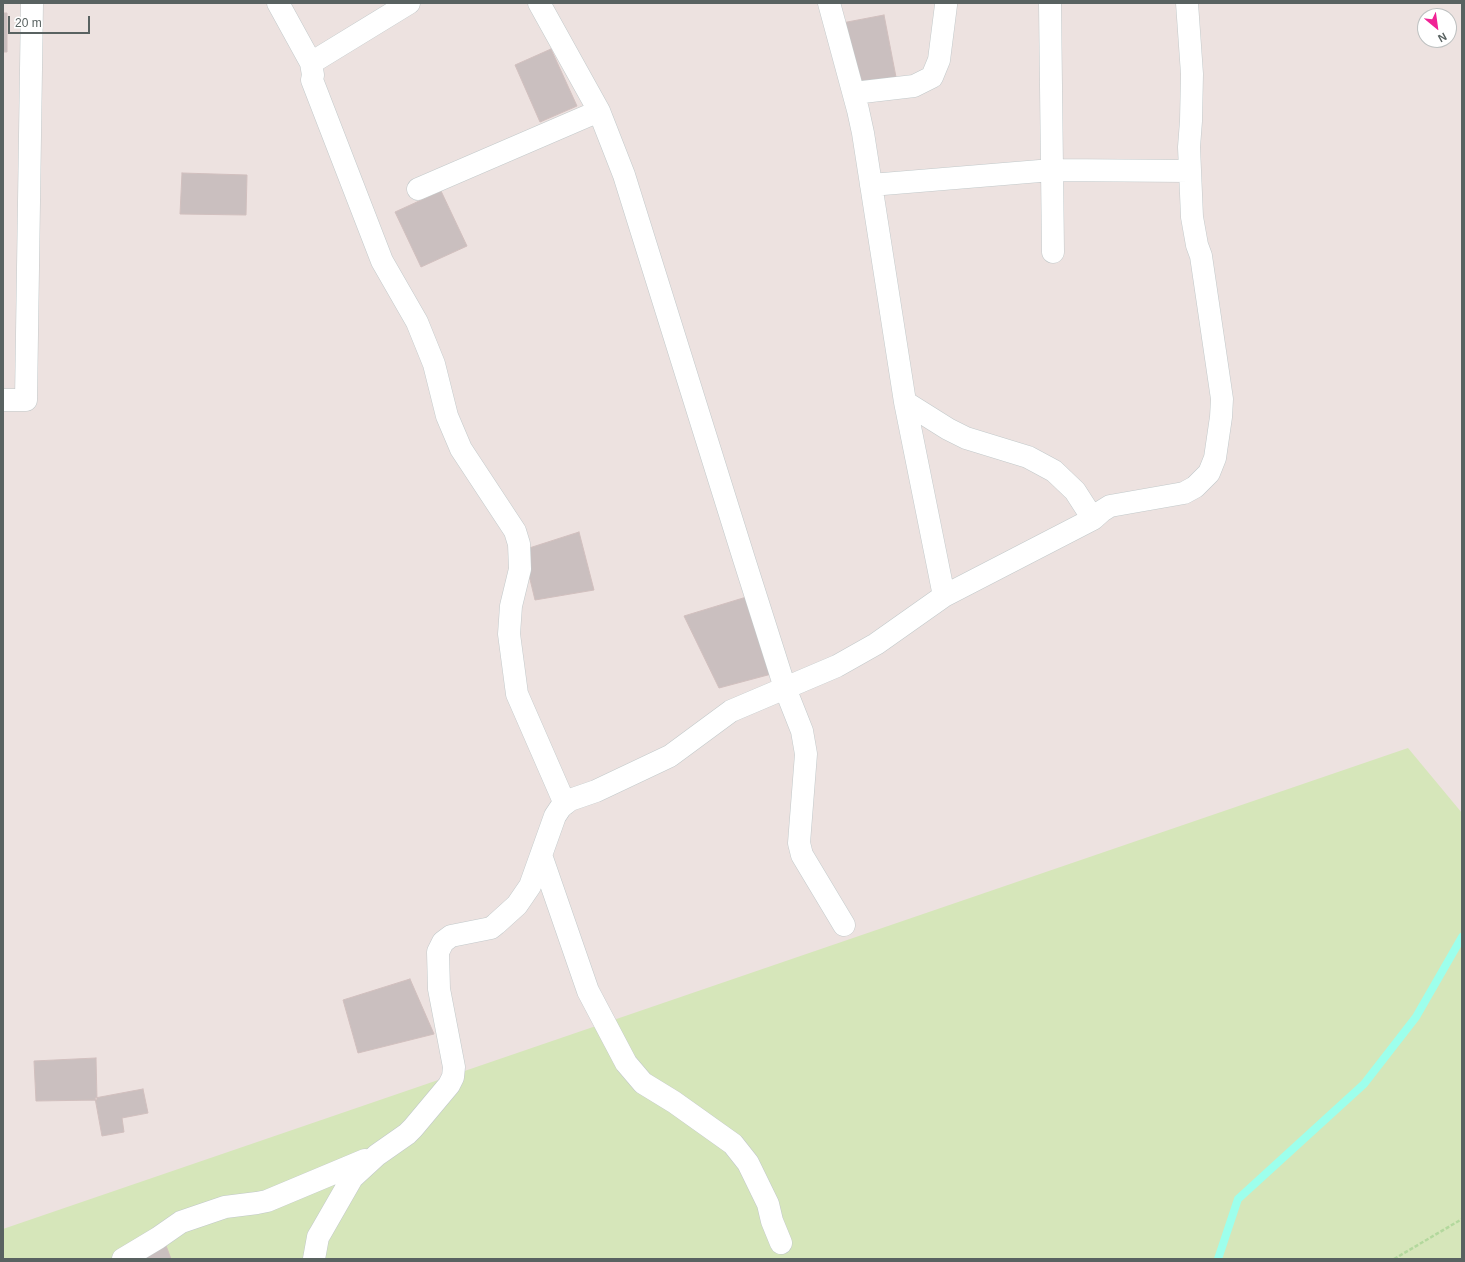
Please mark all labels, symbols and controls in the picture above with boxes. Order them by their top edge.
scale bar [10,8,92,34]
north arrow [1417,8,1457,48]
text: 20 m [15,16,42,30]
text: N [1436,30,1449,45]

